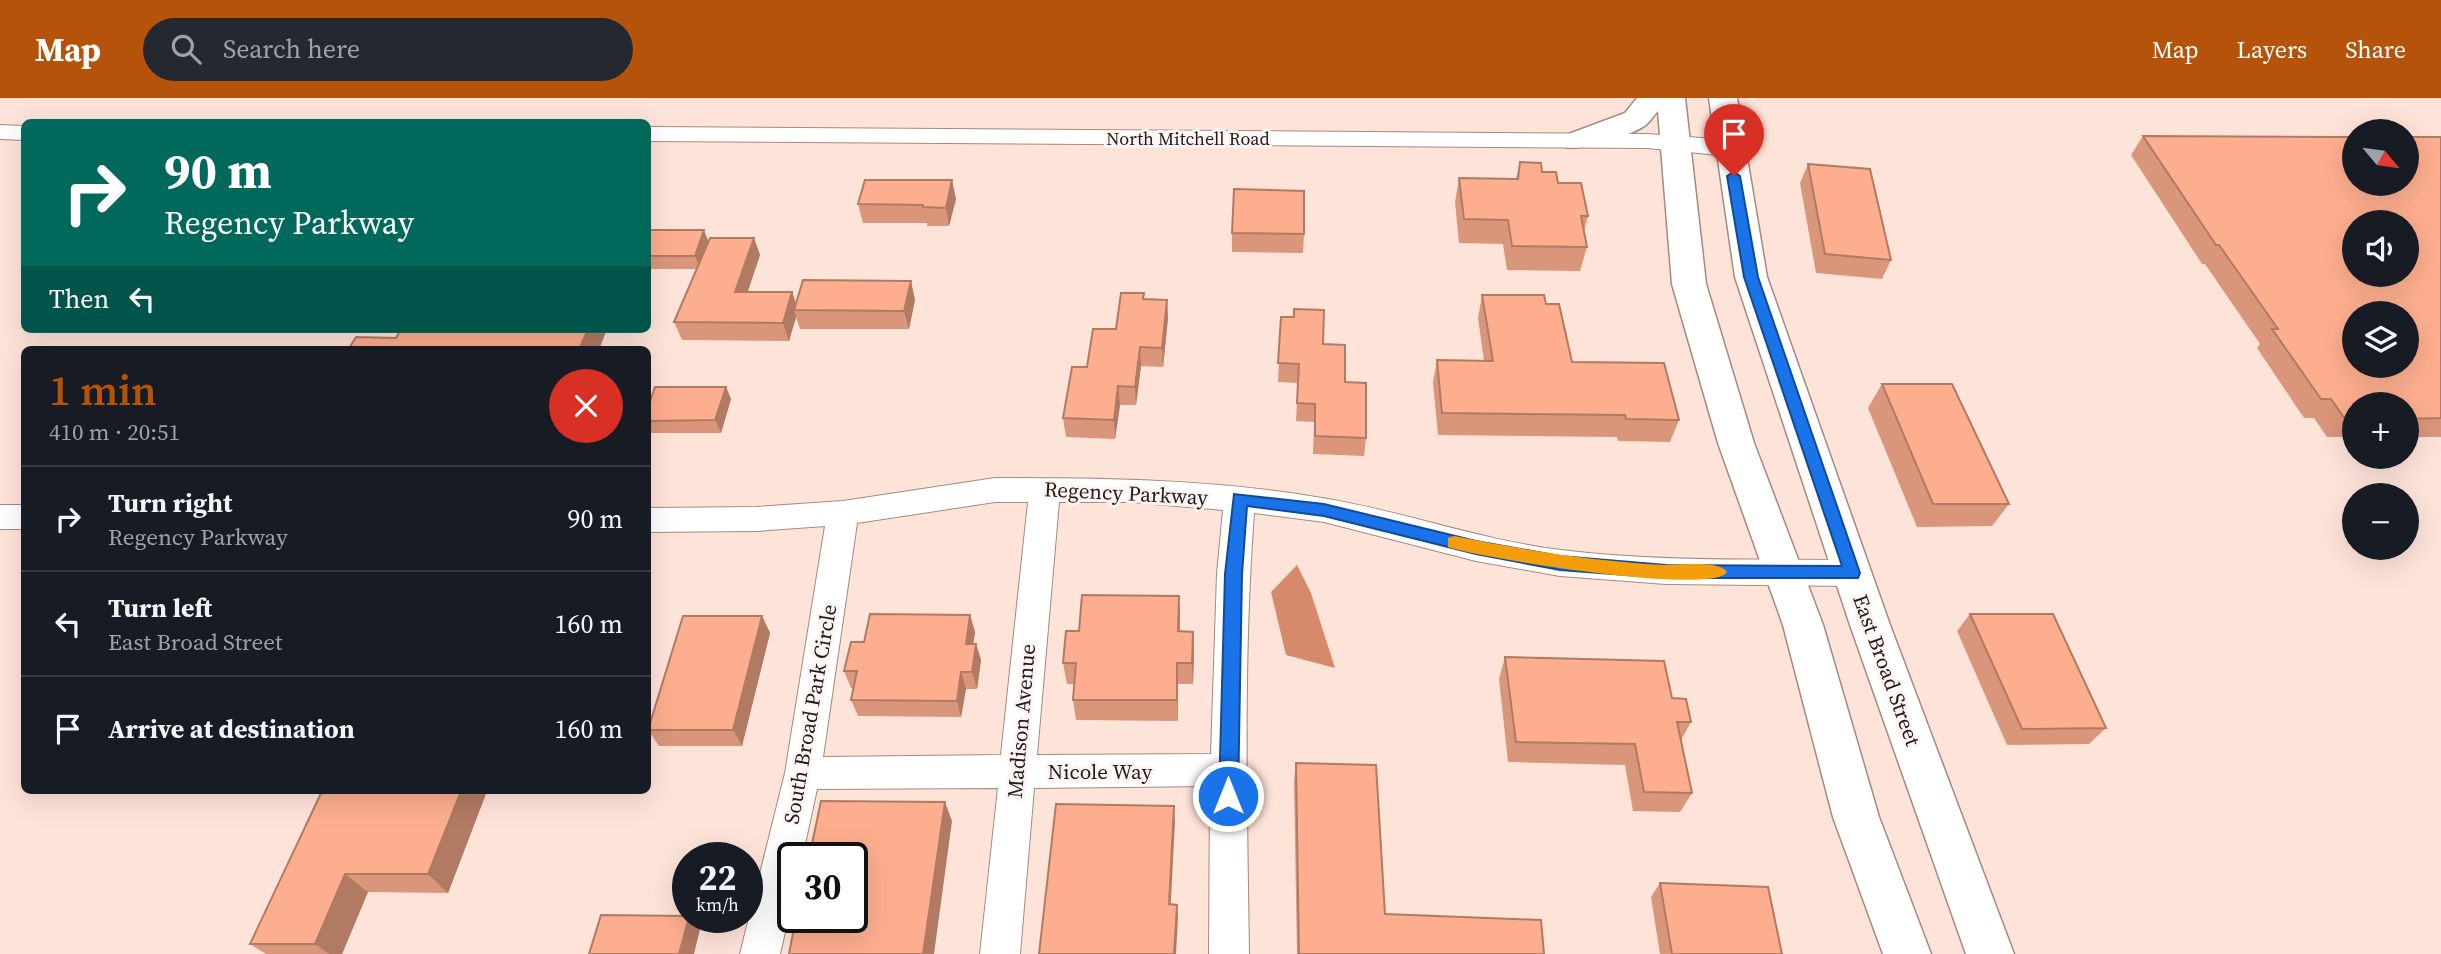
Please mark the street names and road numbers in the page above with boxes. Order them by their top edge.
street label: North Mitchell Road [1106,126,1270,151]
street label: Regency Parkway [1043,474,1209,512]
street label: East Broad Street [1846,590,1928,750]
street label: South Broad Park Circle [776,602,844,826]
street label: Madison Avenue [1000,643,1042,799]
street label: Nicole Way [1048,757,1152,786]

